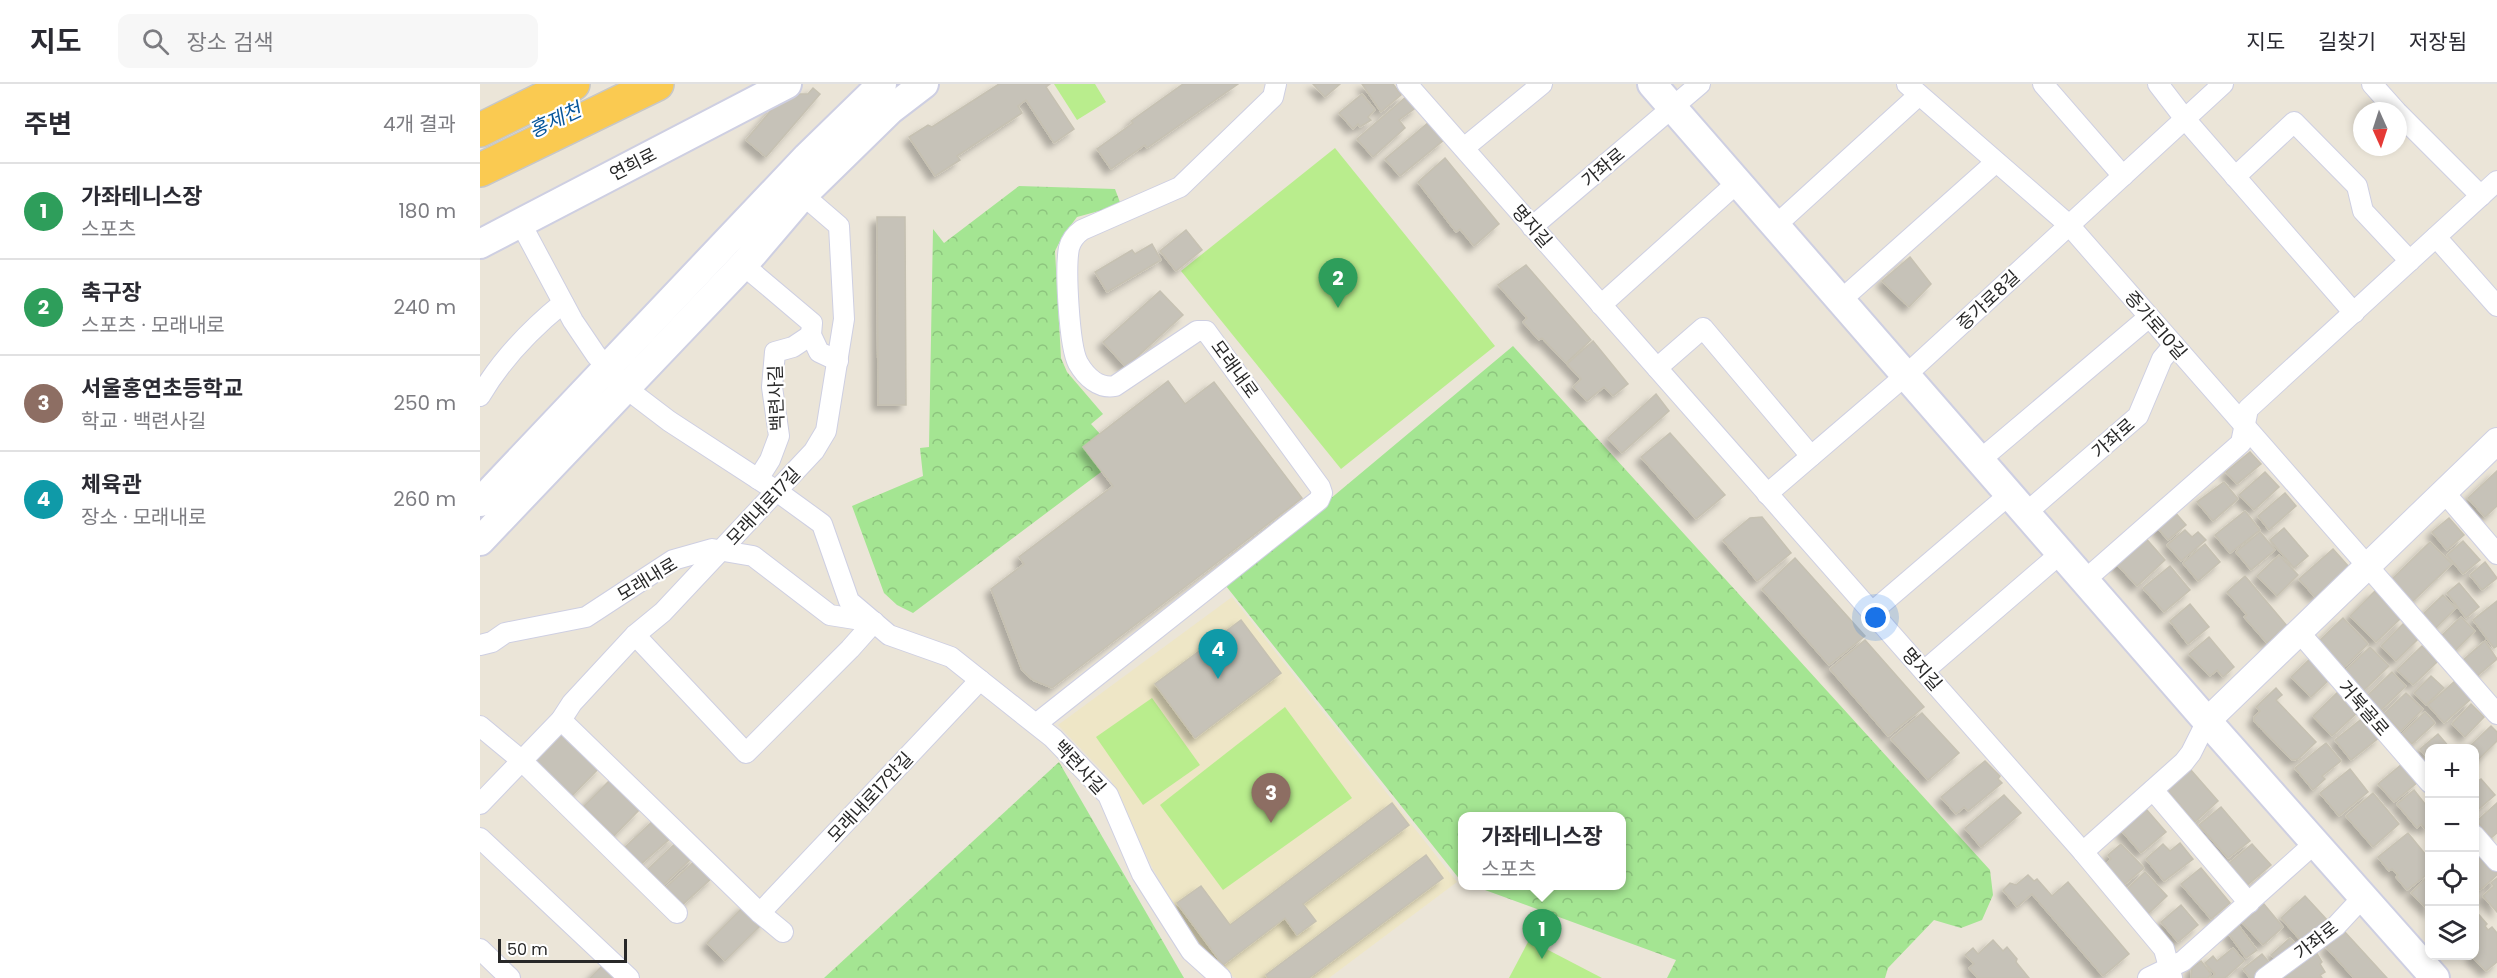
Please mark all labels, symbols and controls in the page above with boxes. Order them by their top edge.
search box [118,14,538,68]
text: 지도 [30,22,82,61]
icon: search [139,25,172,58]
text: 장소 검색 [187,27,273,58]
text: 지도 [2246,27,2285,56]
text: 길찾기 [2318,27,2376,56]
text: 저장됨 [2409,27,2467,56]
water label: 홍제천 [524,95,588,144]
north arrow [2353,102,2407,156]
text: 주변 [24,106,72,142]
text: 4개 결과 [383,110,456,138]
street label: 가좌로 [1576,141,1630,193]
street label: 연희로 [605,142,661,186]
text: 가좌테니스장 [81,181,202,212]
text: 1 [40,197,47,225]
text: 180 m [398,197,456,225]
street label: 명지길 [1506,199,1558,253]
text: 스포츠 [81,215,136,243]
pin: 2 [1318,258,1358,308]
street label: 증가로8길 [1951,264,2025,336]
text: 축구장 [81,277,142,308]
street label: 증가로10길 [2119,285,2193,365]
text: 2 [38,293,49,321]
text: 240 m [393,293,456,321]
text: 스포츠 · 모래내로 [81,311,225,339]
street label: 모래내로 [1205,335,1265,403]
street label: 백련사길 [762,364,790,432]
text: 서울홍연초등학교 [81,373,243,404]
text: 3 [37,389,50,417]
text: 250 m [393,389,456,417]
text: 학교 · 백련사길 [81,407,206,435]
street label: 가좌로 [2086,412,2140,464]
street label: 모래내로17길 [720,461,806,551]
text: 체육관 [81,469,142,500]
text: 4 [37,485,50,513]
text: 260 m [393,485,456,513]
text: 장소 · 모래내로 [81,503,206,531]
street label: 모래내로 [612,551,682,607]
your location [1861,603,1890,632]
pin: 4 [1198,630,1238,679]
street label: 명지길 [1896,642,1948,696]
street label: 거북골로 [2333,675,2395,741]
street label: 백련사길 [1048,734,1112,800]
map controls [2425,744,2479,960]
button: + [2425,744,2479,798]
street label: 모래내로17안길 [822,746,918,848]
pin: 3 [1252,774,1290,823]
button: − [2425,798,2479,852]
popup [1458,812,1626,890]
text: 가좌테니스장 [1481,821,1603,852]
button: locate [2425,852,2479,906]
text: 스포츠 [1481,855,1536,883]
button: layers [2425,906,2479,960]
pin: 1 [1522,910,1562,959]
street label: 가좌로 [2289,915,2343,965]
scale bar [498,936,627,964]
text: 50 m [507,938,548,961]

